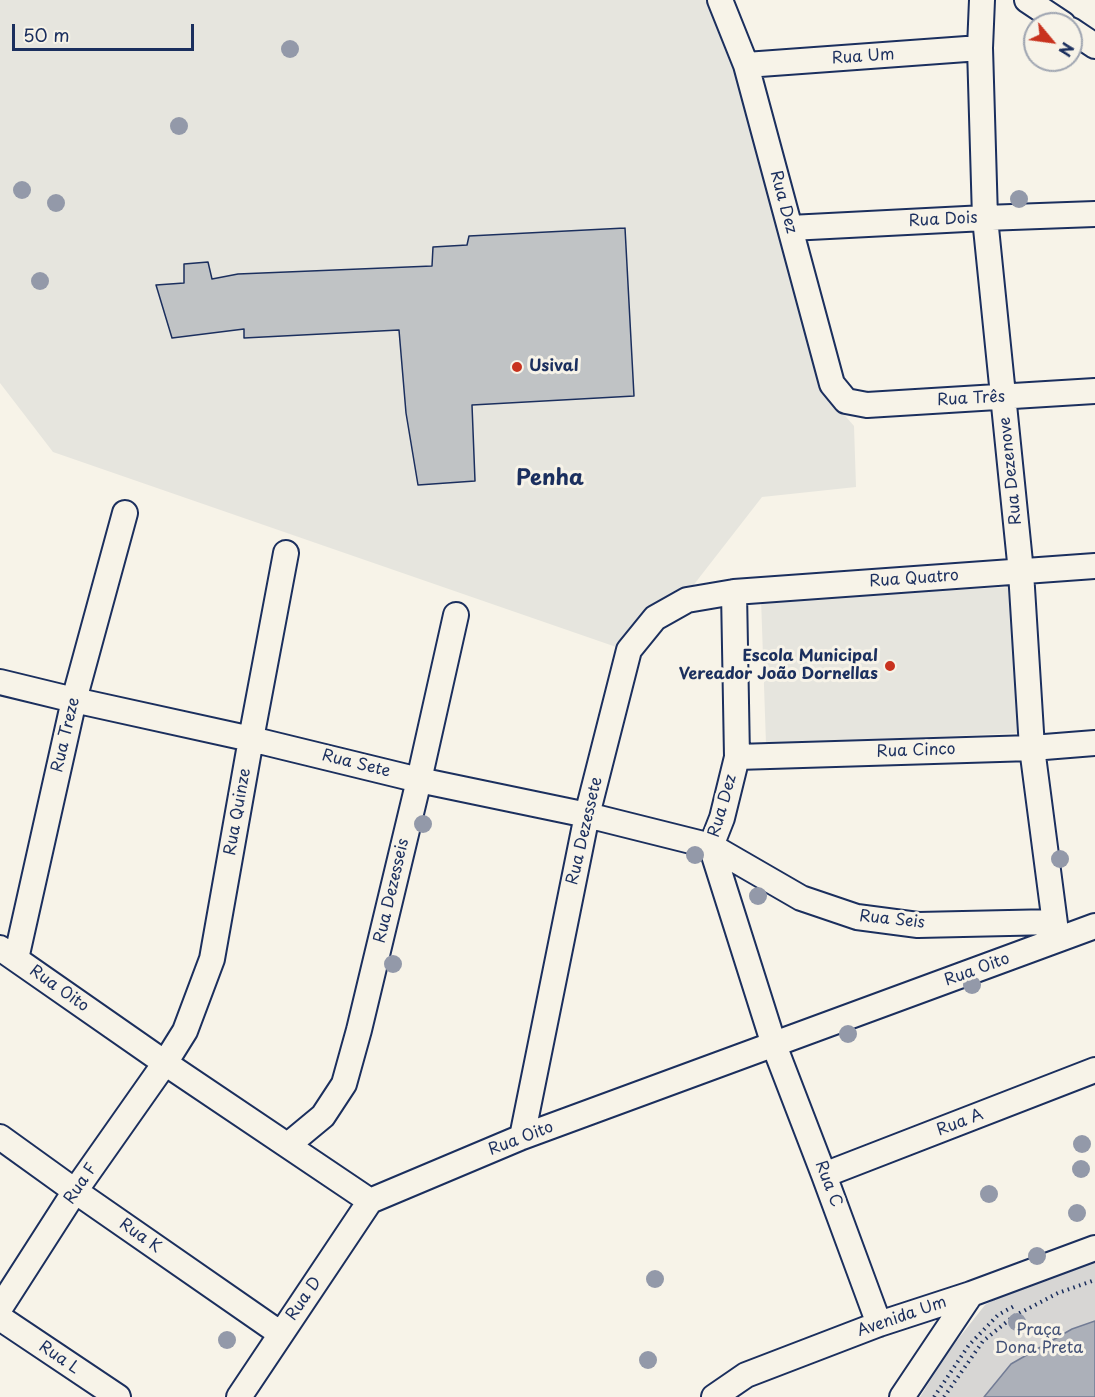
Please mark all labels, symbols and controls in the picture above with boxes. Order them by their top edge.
scale bar [15,12,196,50]
north arrow [1023,12,1083,72]
text: 50 m [23,21,70,48]
text: N [1053,38,1081,61]
street label: Rua Um [831,45,895,69]
street label: Rua Dez [765,168,801,236]
street label: Rua Dois [908,209,978,231]
place label: Usival [529,357,579,377]
marker: Usival [510,360,524,374]
street label: Rua Três [936,388,1006,410]
street label: Rua Dezenove [996,416,1026,526]
district label: Penha [516,466,584,492]
street label: Rua Quatro [868,566,960,592]
place label: Escola Municipal Vereador João Dornellas [679,647,878,685]
marker: Escola Municipal Vereador João Dornellas [883,659,897,673]
street label: Rua Treze [48,696,84,774]
street label: Rua Cinco [876,740,956,762]
street label: Rua Sete [320,746,392,782]
street label: Rua Quinze [221,767,255,857]
street label: Rua Dez [705,772,741,840]
street label: Rua Dezessete [563,775,607,887]
street label: Rua Dezesseis [371,837,413,945]
street label: Rua Seis [858,907,926,933]
street label: Rua Oito [942,949,1012,991]
street label: Rua Oito [26,962,92,1016]
street label: Rua A [934,1105,986,1141]
street label: Rua Oito [486,1118,556,1160]
street label: Rua C [810,1158,846,1210]
street label: Rua F [60,1160,102,1208]
street label: Rua K [115,1215,165,1257]
street label: Rua D [282,1273,326,1325]
street label: Avenida Um [855,1293,949,1341]
park label: Praça Dona Preta [995,1321,1083,1359]
street label: Rua L [35,1337,83,1379]

